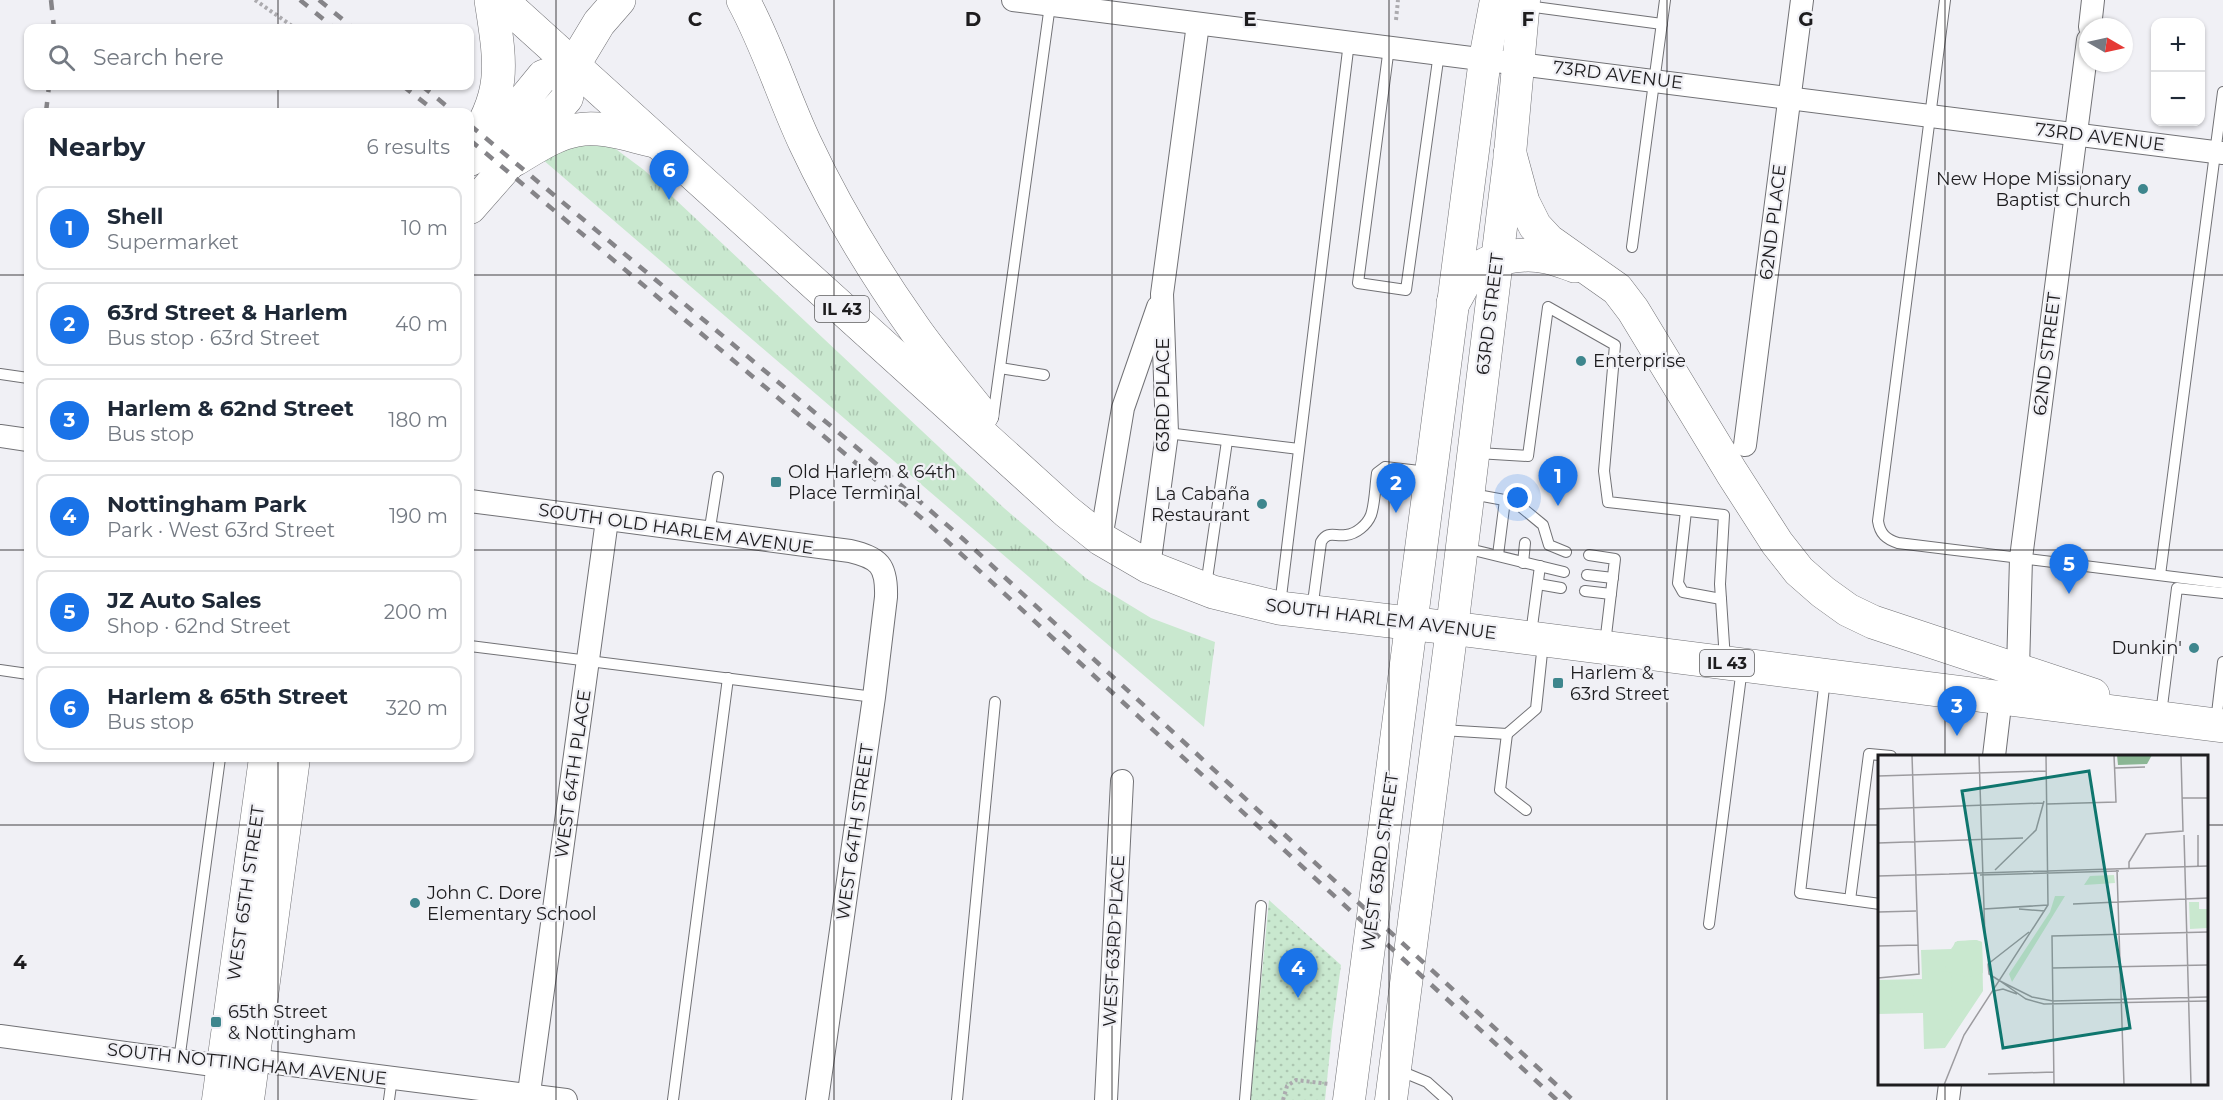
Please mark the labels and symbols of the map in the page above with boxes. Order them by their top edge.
text: C [688,7,703,31]
text: D [965,7,981,31]
text: E [1243,7,1257,31]
text: F [1522,7,1535,31]
text: G [1798,7,1814,31]
north arrow [2079,18,2133,72]
street label: 73RD AVENUE [1552,56,1684,94]
street label: 73RD AVENUE [2034,118,2166,156]
pin: 6 [650,150,688,200]
street label: 62ND PLACE [1755,163,1791,281]
place label: New Hope Missionary Baptist Church [1936,168,2131,211]
marker: New Hope Missionary Baptist Church [2136,182,2150,196]
street label: 63RD STREET [1472,251,1508,376]
street label: 62ND STREET [2029,290,2066,417]
road number: IL 43 [815,296,869,322]
street label: 63RD PLACE [1152,338,1174,452]
place label: Enterprise [1593,350,1686,372]
marker: Enterprise [1574,354,1588,368]
pin: 1 [1538,456,1578,506]
place label: Old Harlem & 64th Place Terminal [788,461,956,504]
pin: 2 [1376,464,1416,513]
marker: Old Harlem & 64th Place Terminal [769,475,783,489]
place label: La Cabaña Restaurant [1151,483,1250,526]
your location [1503,483,1532,512]
marker: La Cabaña Restaurant [1255,497,1269,511]
street label: SOUTH OLD HARLEM AVENUE [537,499,815,559]
pin: 5 [2050,544,2088,594]
street label: SOUTH HARLEM AVENUE [1264,594,1498,644]
place label: Dunkin' [2111,637,2182,659]
marker: Dunkin' [2187,641,2201,655]
road number: IL 43 [1700,650,1754,676]
place label: Harlem & 63rd Street [1570,662,1669,705]
marker: Harlem & 63rd Street [1551,676,1565,690]
pin: 3 [1938,686,1976,736]
street label: WEST 64TH PLACE [550,688,596,860]
street label: WEST 64TH STREET [832,742,878,922]
inset map [1878,755,2208,1085]
street label: WEST 63RD STREET [1357,771,1404,953]
street label: WEST 65TH STREET [223,803,269,982]
street label: WEST 63RD PLACE [1099,854,1129,1028]
place label: John C. Dore Elementary School [426,882,597,925]
marker: John C. Dore Elementary School [408,896,422,910]
pin: 4 [1278,948,1318,998]
text: 4 [13,950,27,974]
place label: 65th Street & Nottingham [228,1001,356,1044]
marker: 65th Street & Nottingham [209,1015,223,1029]
street label: SOUTH NOTTINGHAM AVENUE [106,1038,388,1090]

